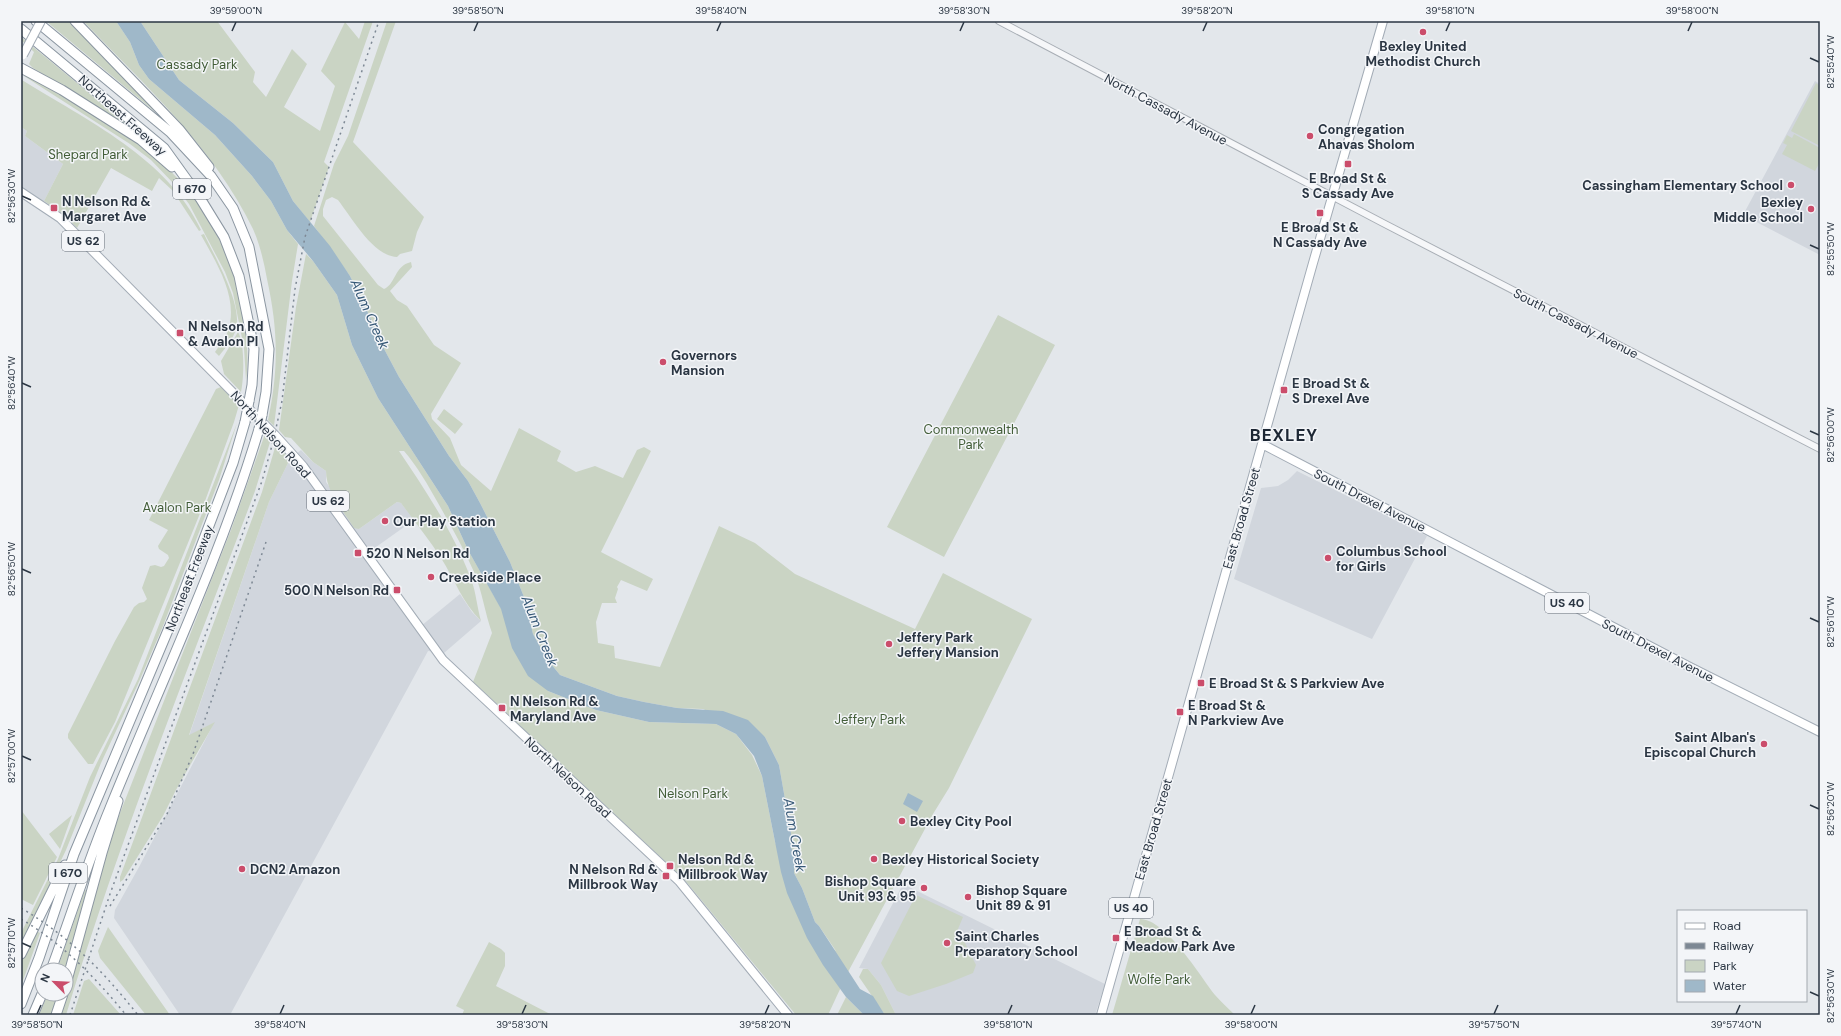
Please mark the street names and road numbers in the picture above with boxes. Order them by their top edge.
street label: North Cassady Avenue [1101,70,1230,149]
street label: Northeast Freeway [75,71,170,160]
road number: I 670 [173,179,211,199]
road number: US 62 [62,231,104,251]
street label: South Cassady Avenue [1510,284,1641,362]
street label: North Nelson Road [227,387,314,482]
street label: East Broad Street [1219,465,1264,571]
street label: South Drexel Avenue [1311,465,1429,536]
road number: US 62 [307,491,349,511]
street label: Northeast Freeway [161,522,218,634]
road number: US 40 [1545,593,1589,613]
street label: South Drexel Avenue [1599,615,1717,686]
street label: North Nelson Road [521,733,614,822]
street label: East Broad Street [1131,776,1176,882]
road number: I 670 [49,863,87,883]
road number: US 40 [1109,898,1153,918]

